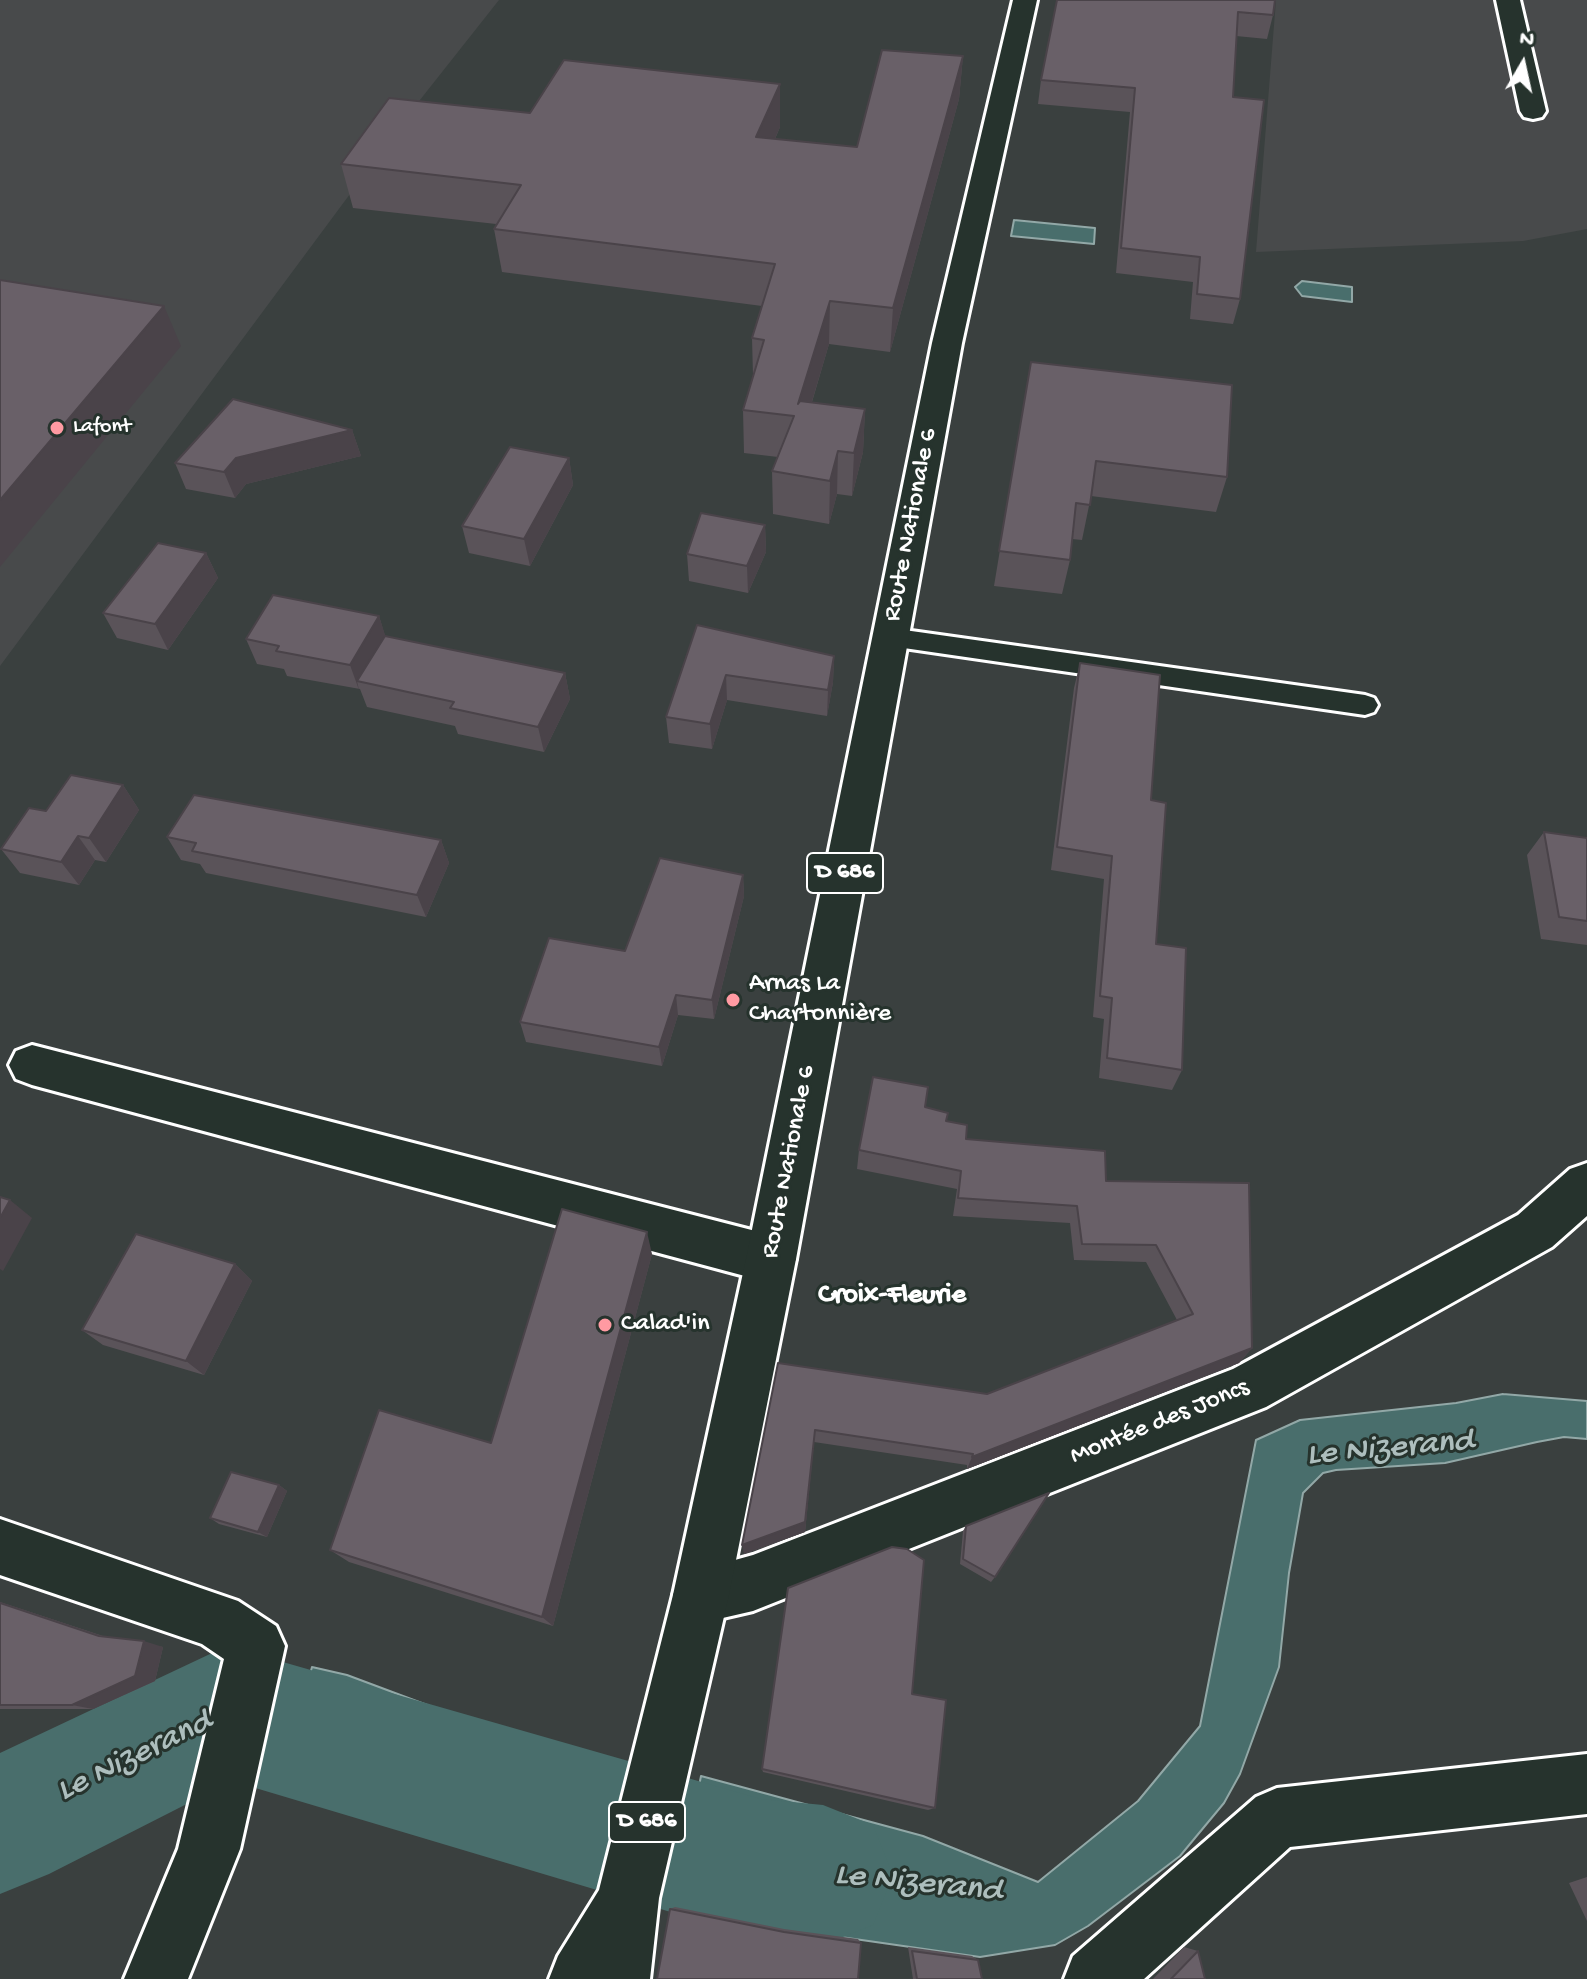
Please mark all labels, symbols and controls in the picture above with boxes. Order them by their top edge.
north arrow [1483,24,1563,104]
text: N [1518,26,1536,54]
place label: Lafont [73,415,131,441]
marker: Lafont [48,419,66,437]
street label: Route Nationale 6 [878,426,946,624]
road number: D 686 [807,853,883,893]
place label: Arnas La Chartonnière [749,969,891,1030]
marker: Arnas La Chartonnière [724,991,742,1009]
street label: Route Nationale 6 [756,1063,824,1261]
district label: Croix-Fleurie [818,1280,966,1314]
place label: Calad'in [621,1309,710,1341]
marker: Calad'in [596,1316,614,1334]
street label: Montée des Joncs [1066,1373,1254,1473]
water label: Le Nizerand [1305,1422,1475,1478]
water label: Le Nizerand [51,1703,219,1813]
road number: D 686 [609,1802,685,1842]
water label: Le Nizerand [833,1856,1003,1914]

